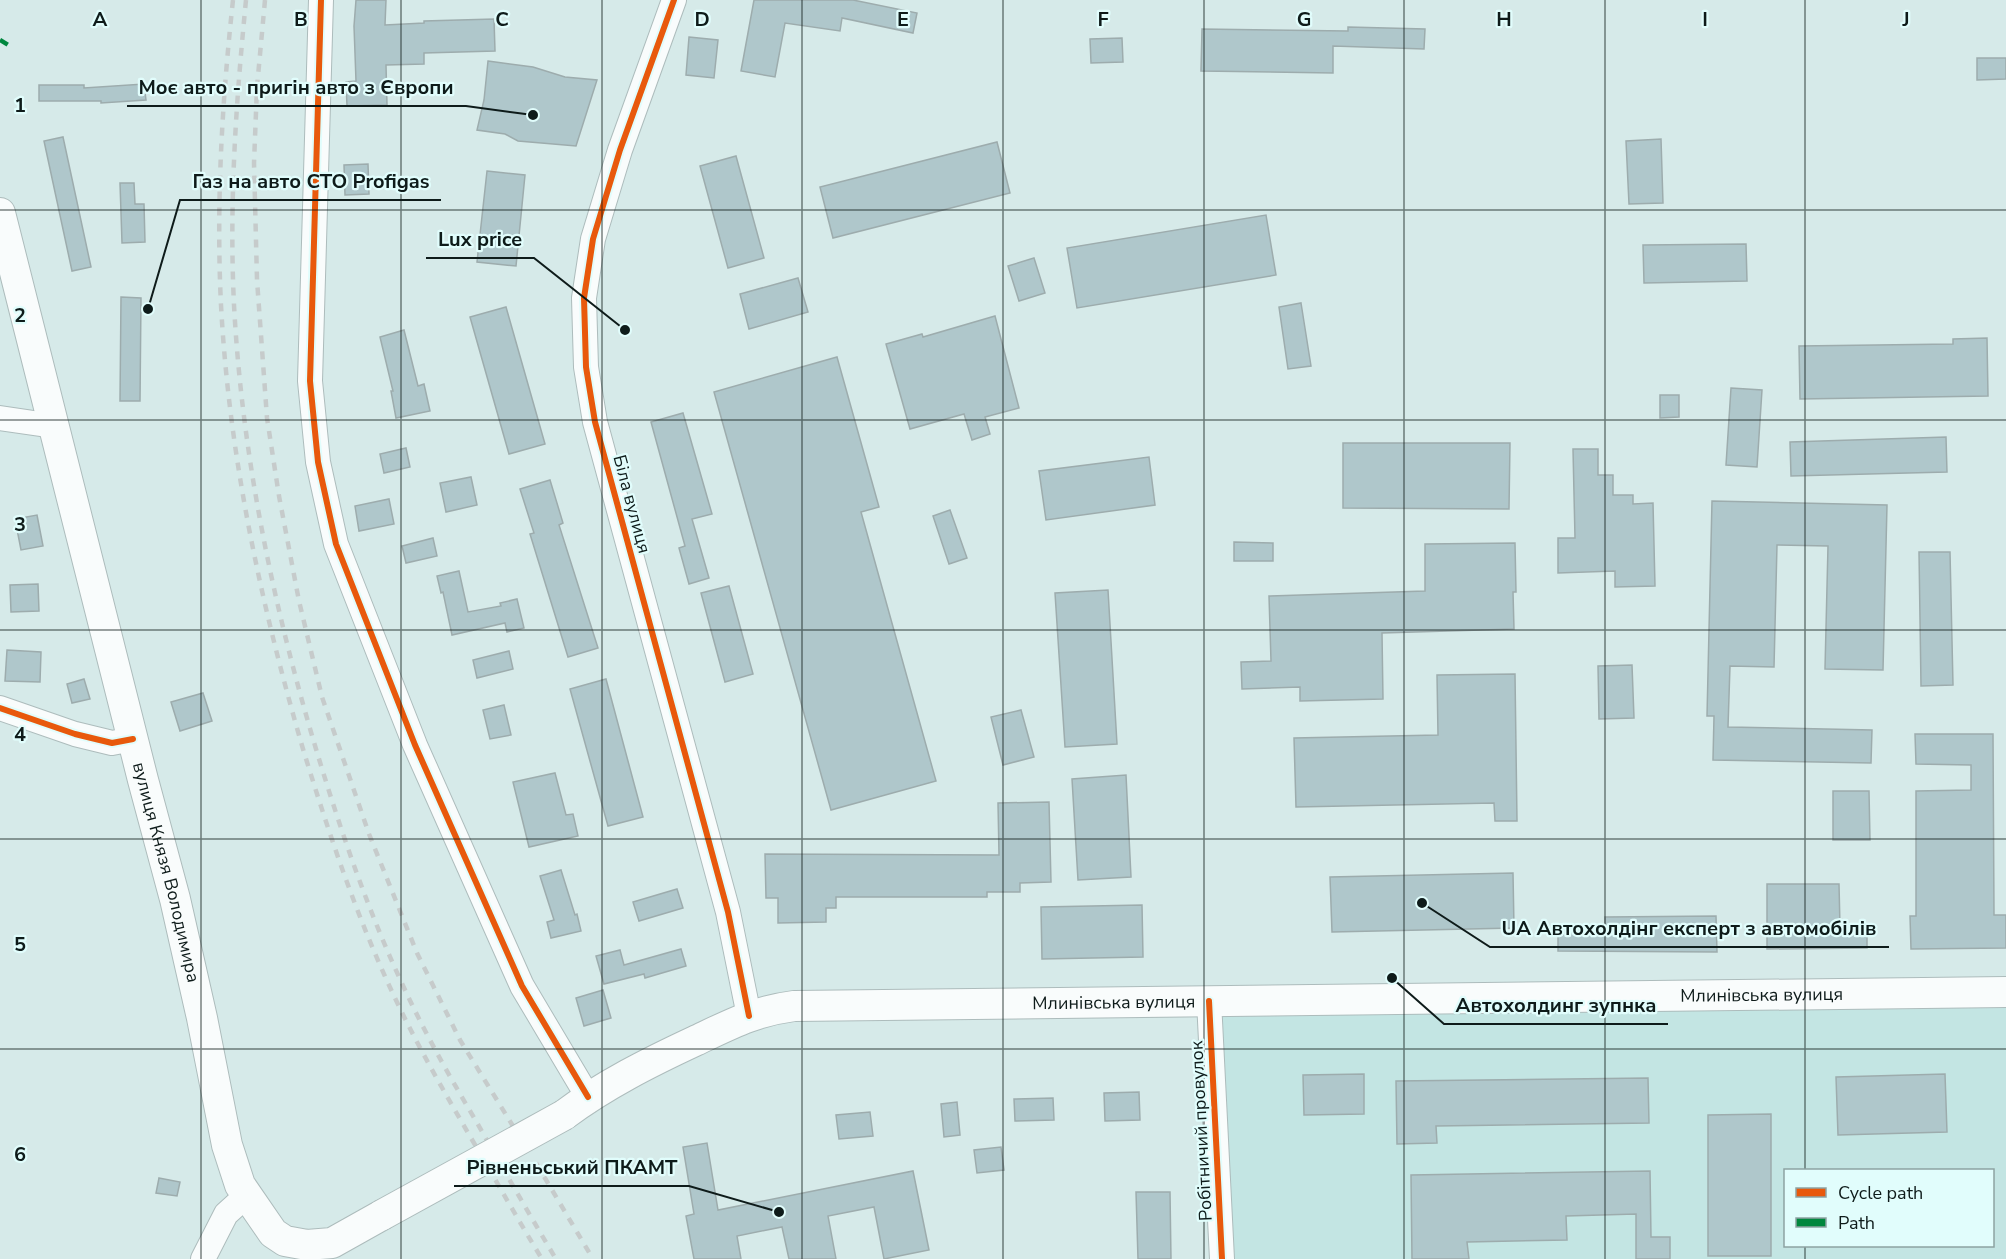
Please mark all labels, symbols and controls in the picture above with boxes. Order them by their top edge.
text: A [93,6,108,33]
text: B [294,6,308,33]
text: C [495,6,509,33]
text: D [694,6,710,33]
text: E [897,6,909,33]
text: F [1097,6,1109,33]
text: G [1297,6,1311,33]
text: H [1496,6,1512,33]
text: I [1702,6,1708,33]
text: J [1901,6,1910,33]
callout: Моє авто - пригін авто з Європи [127,68,466,106]
text: Моє авто - пригін авто з Європи [138,74,454,101]
text: 1 [14,92,26,119]
callout: Газ на авто СТО Profigas [180,162,441,200]
text: Газ на авто СТО Profigas [193,168,430,195]
callout: Lux price [426,220,534,258]
text: Lux price [438,226,522,253]
text: 2 [14,302,26,329]
street label: Біла вулиця [607,452,657,556]
text: 3 [14,511,26,538]
text: 4 [14,721,26,748]
street label: вулиця Князя Володимира [127,760,206,985]
callout: UA Автохолдінг експерт з автомобілів [1490,909,1889,947]
text: UA Автохолдінг експерт з автомобілів [1502,915,1876,942]
text: 5 [14,931,26,958]
street label: Млинівська вулиця [1680,982,1843,1008]
callout: Автохолдинг зупнка [1444,986,1668,1024]
street label: Млинівська вулиця [1032,989,1195,1015]
text: Автохолдинг зупнка [1456,992,1656,1019]
street label: Робітничий провулок [1184,1040,1218,1222]
text: 6 [14,1141,26,1168]
callout: Рівненьський ПКАМТ [454,1148,689,1186]
text: Рівненьський ПКАМТ [467,1154,678,1181]
legend [1784,1169,1994,1247]
text: Cycle path [1838,1181,1923,1205]
text: Path [1838,1211,1875,1235]

